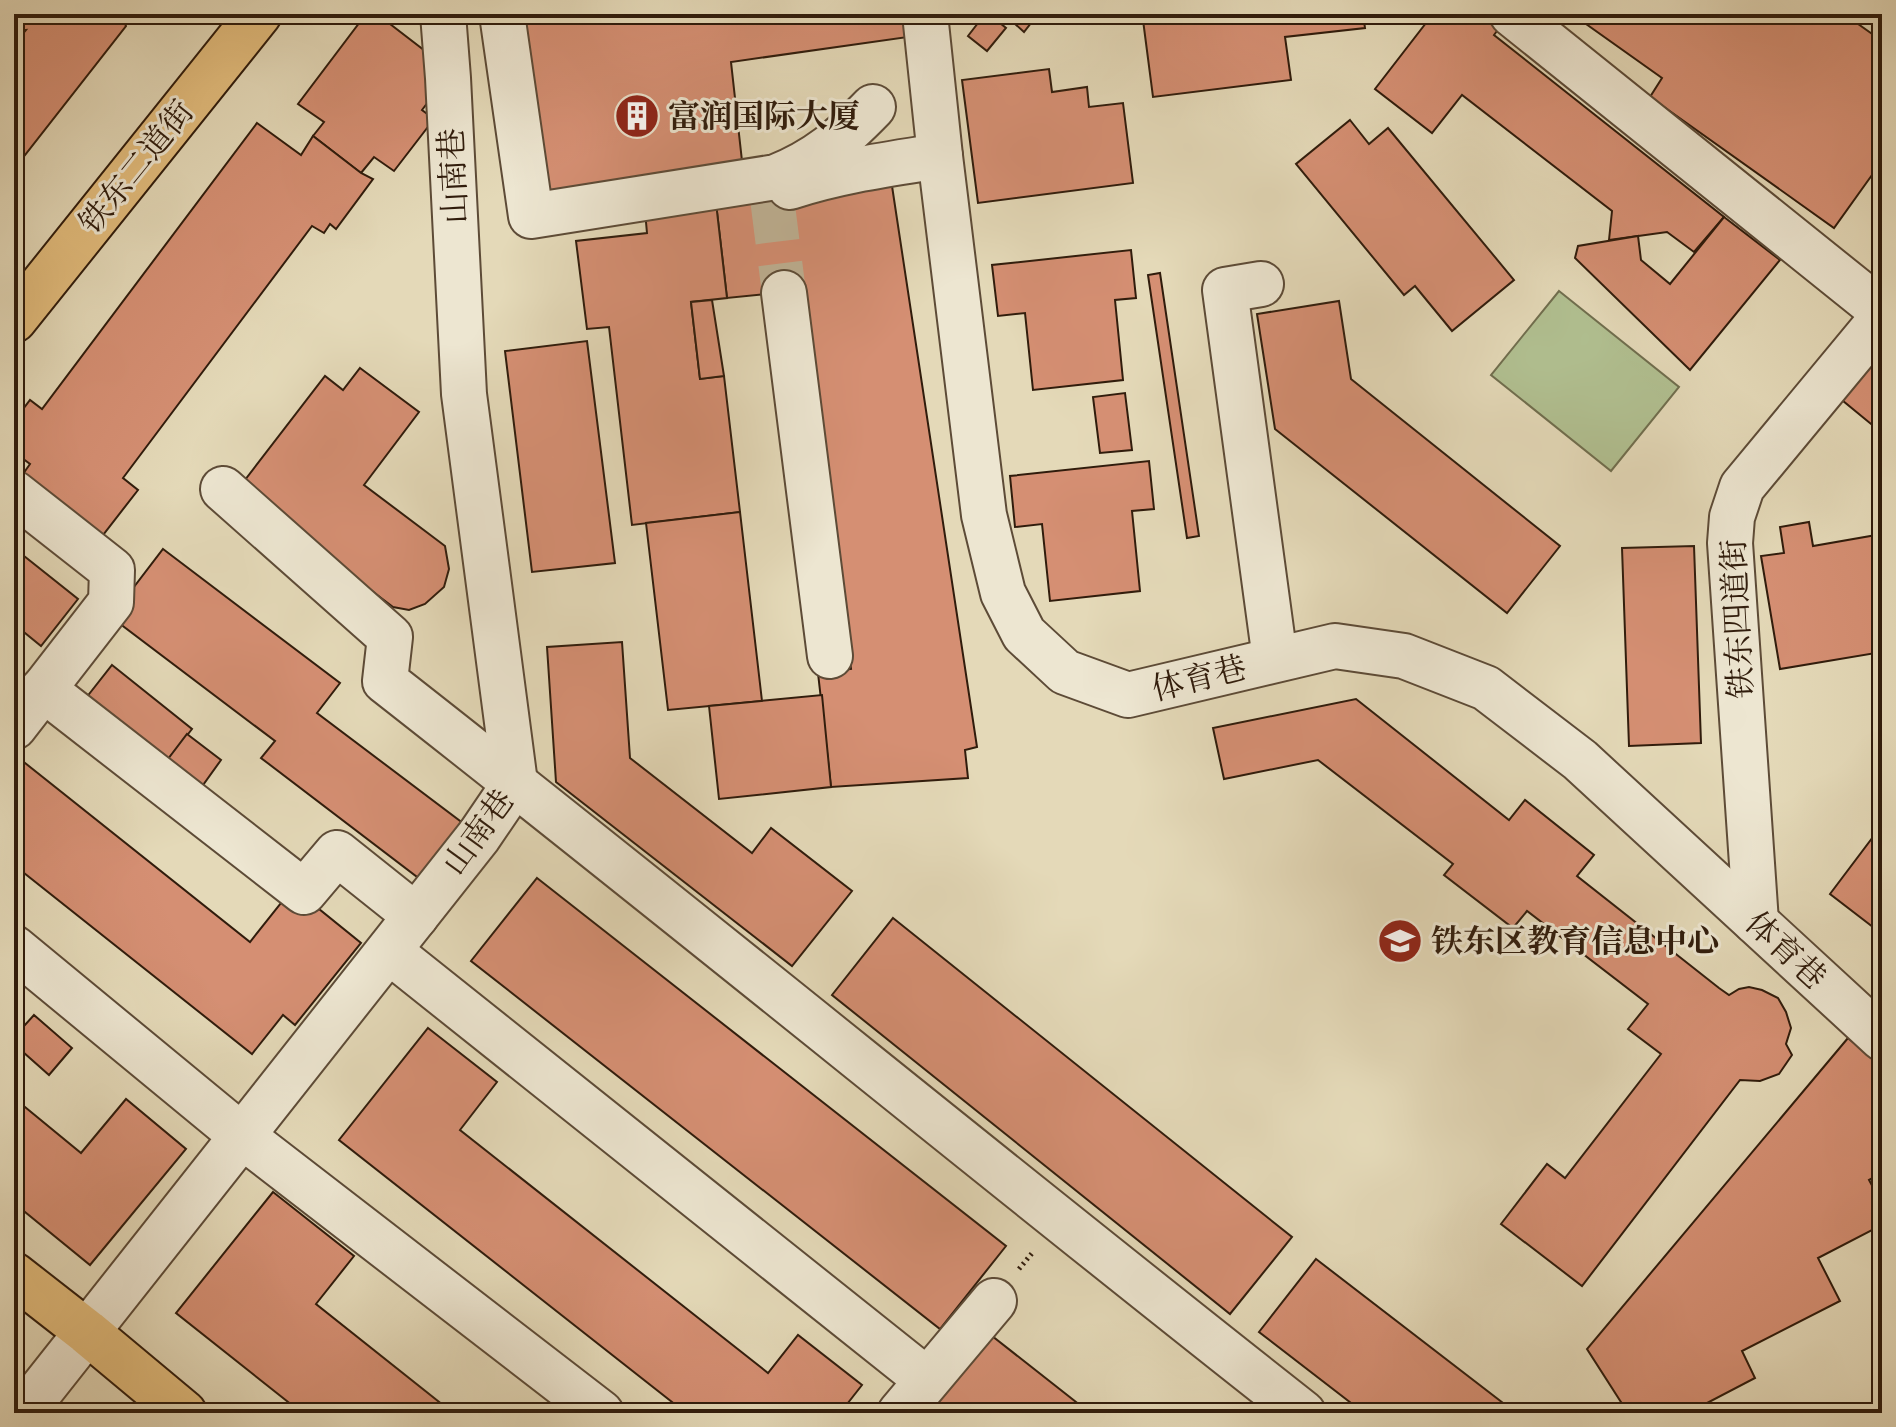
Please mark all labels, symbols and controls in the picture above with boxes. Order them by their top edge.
building icon: 富润国际大厦 [613,92,661,140]
street label: 铁东二道街 [71,93,202,242]
place label: 富润国际大厦 [668,97,860,136]
street label: 山南巷 [432,127,475,225]
street label: 铁东四道街 [1714,538,1761,700]
street label: 体育巷 [1148,648,1250,709]
street label: 山南巷 [434,782,522,883]
street label: 体育巷 [1737,903,1834,997]
school or university icon: 铁东区教育信息中心 [1376,917,1424,965]
place label: 铁东区教育信息中心 [1431,922,1719,961]

